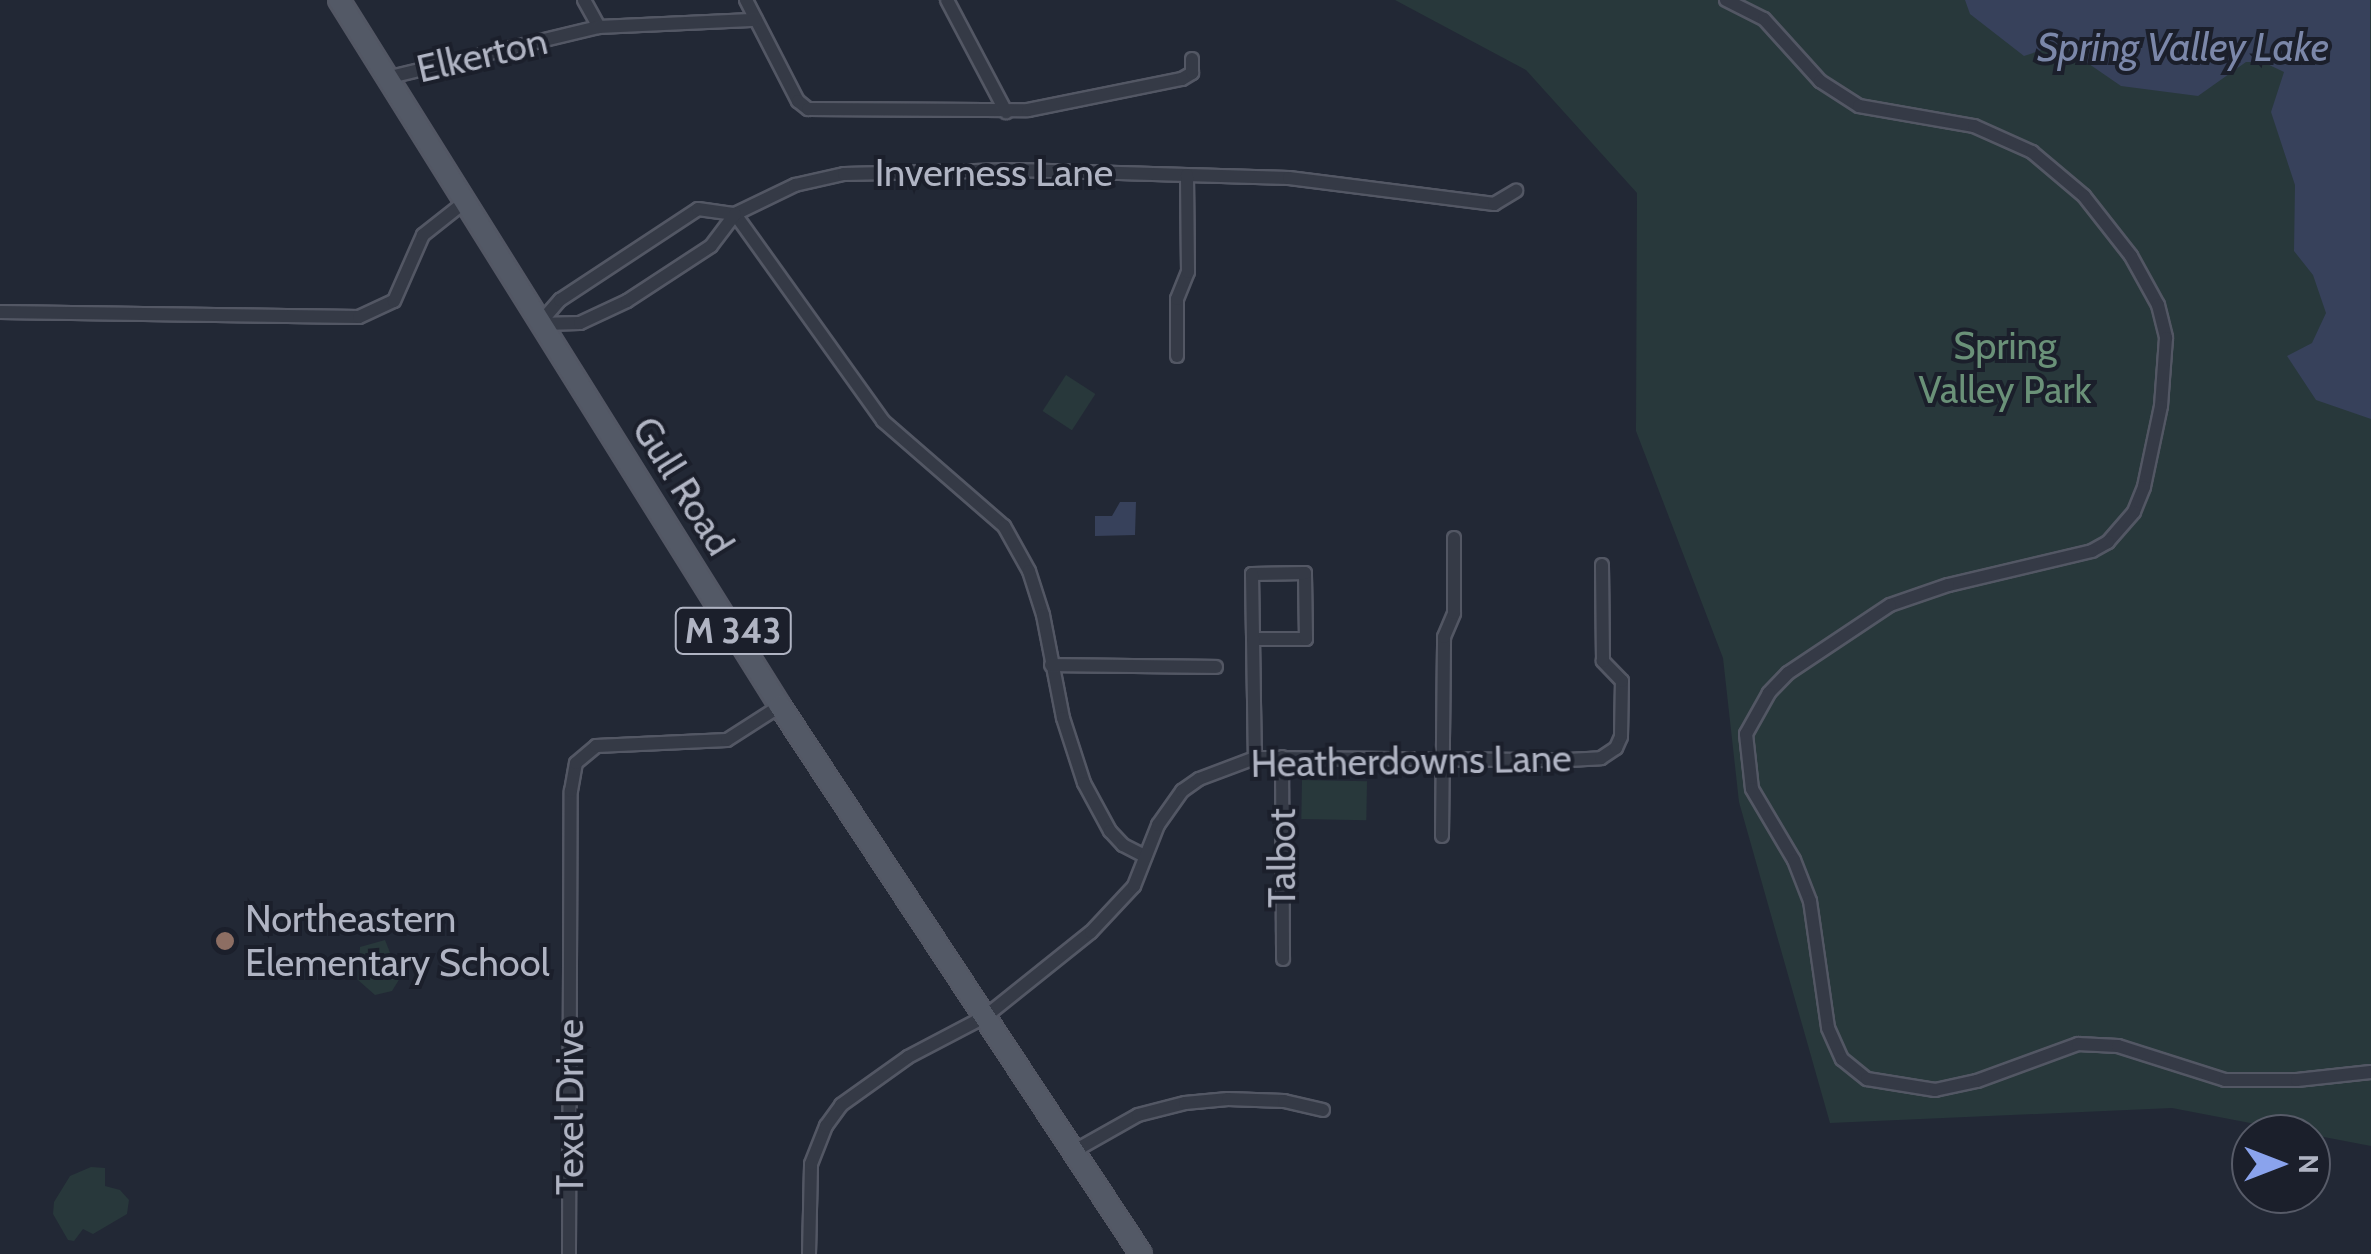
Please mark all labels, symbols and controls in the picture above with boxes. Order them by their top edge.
street label: Elkerton [412,18,552,92]
water label: Spring Valley Lake [2037,23,2329,71]
street label: Inverness Lane [875,150,1113,196]
park label: Spring Valley Park [1918,323,2092,412]
street label: Gull Road [623,409,743,563]
road number: M 343 [673,601,793,661]
street label: Heatherdowns Lane [1250,735,1572,787]
street label: Talbot [1259,808,1305,908]
place label: Northeastern Elementary School [245,896,550,986]
marker: Northeastern Elementary School [214,930,236,952]
street label: Texel Drive [547,1019,593,1195]
north arrow [2231,1114,2331,1214]
text: N [2292,1154,2326,1174]

